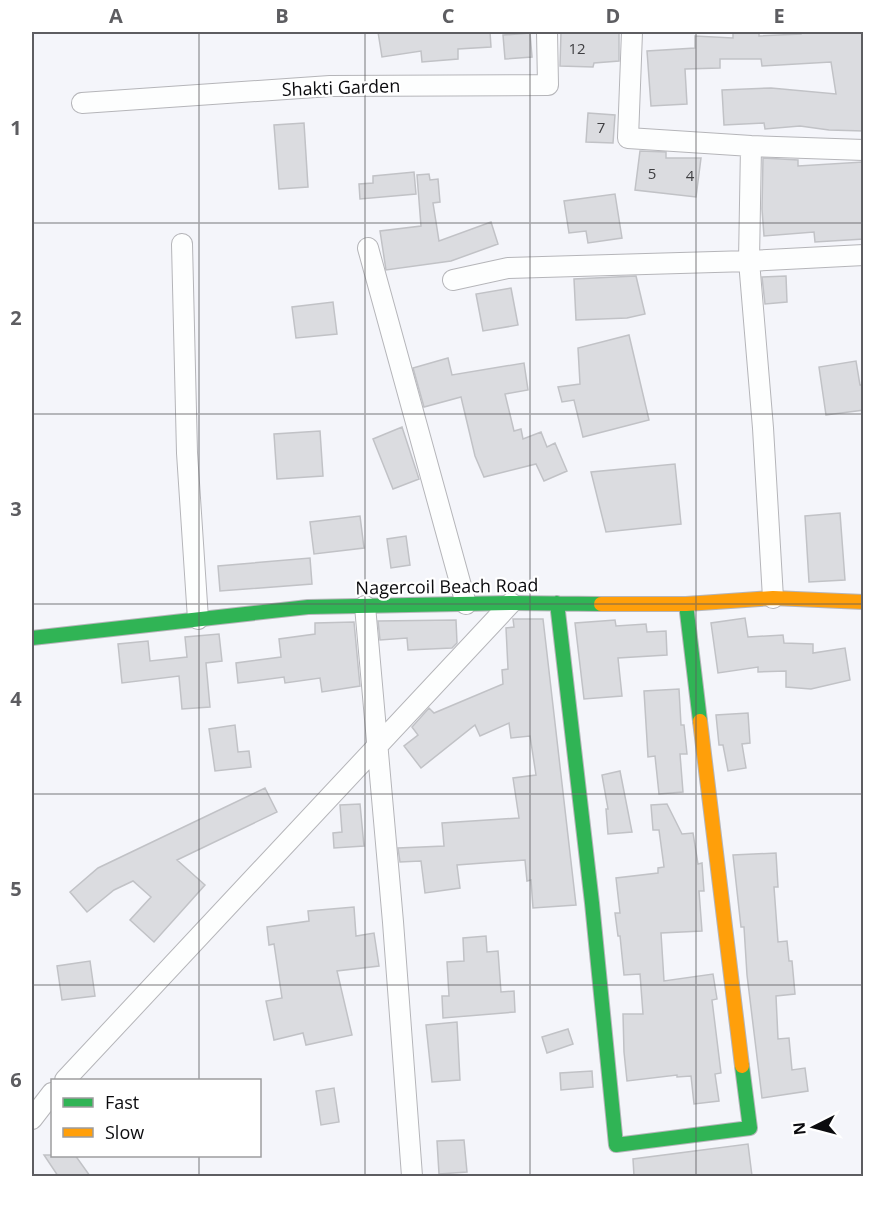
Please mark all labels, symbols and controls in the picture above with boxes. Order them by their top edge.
text: A [109,2,123,29]
text: B [275,2,289,29]
text: C [442,2,455,29]
text: D [606,2,620,29]
text: E [773,2,785,29]
house number: 12 [568,38,586,58]
street label: Shakti Garden [281,73,401,101]
text: 1 [10,114,22,141]
house number: 7 [597,117,605,137]
house number: 5 [648,163,656,183]
house number: 4 [686,165,695,185]
text: 2 [10,304,22,331]
text: 3 [10,495,22,522]
street label: Nagercoil Beach Road [355,572,539,600]
text: 4 [10,685,22,712]
text: 5 [10,875,22,902]
text: 6 [10,1066,22,1093]
legend [51,1079,261,1157]
text: Fast [105,1090,139,1114]
north arrow [784,1097,844,1157]
text: Slow [105,1120,144,1144]
text: N [787,1121,811,1136]

